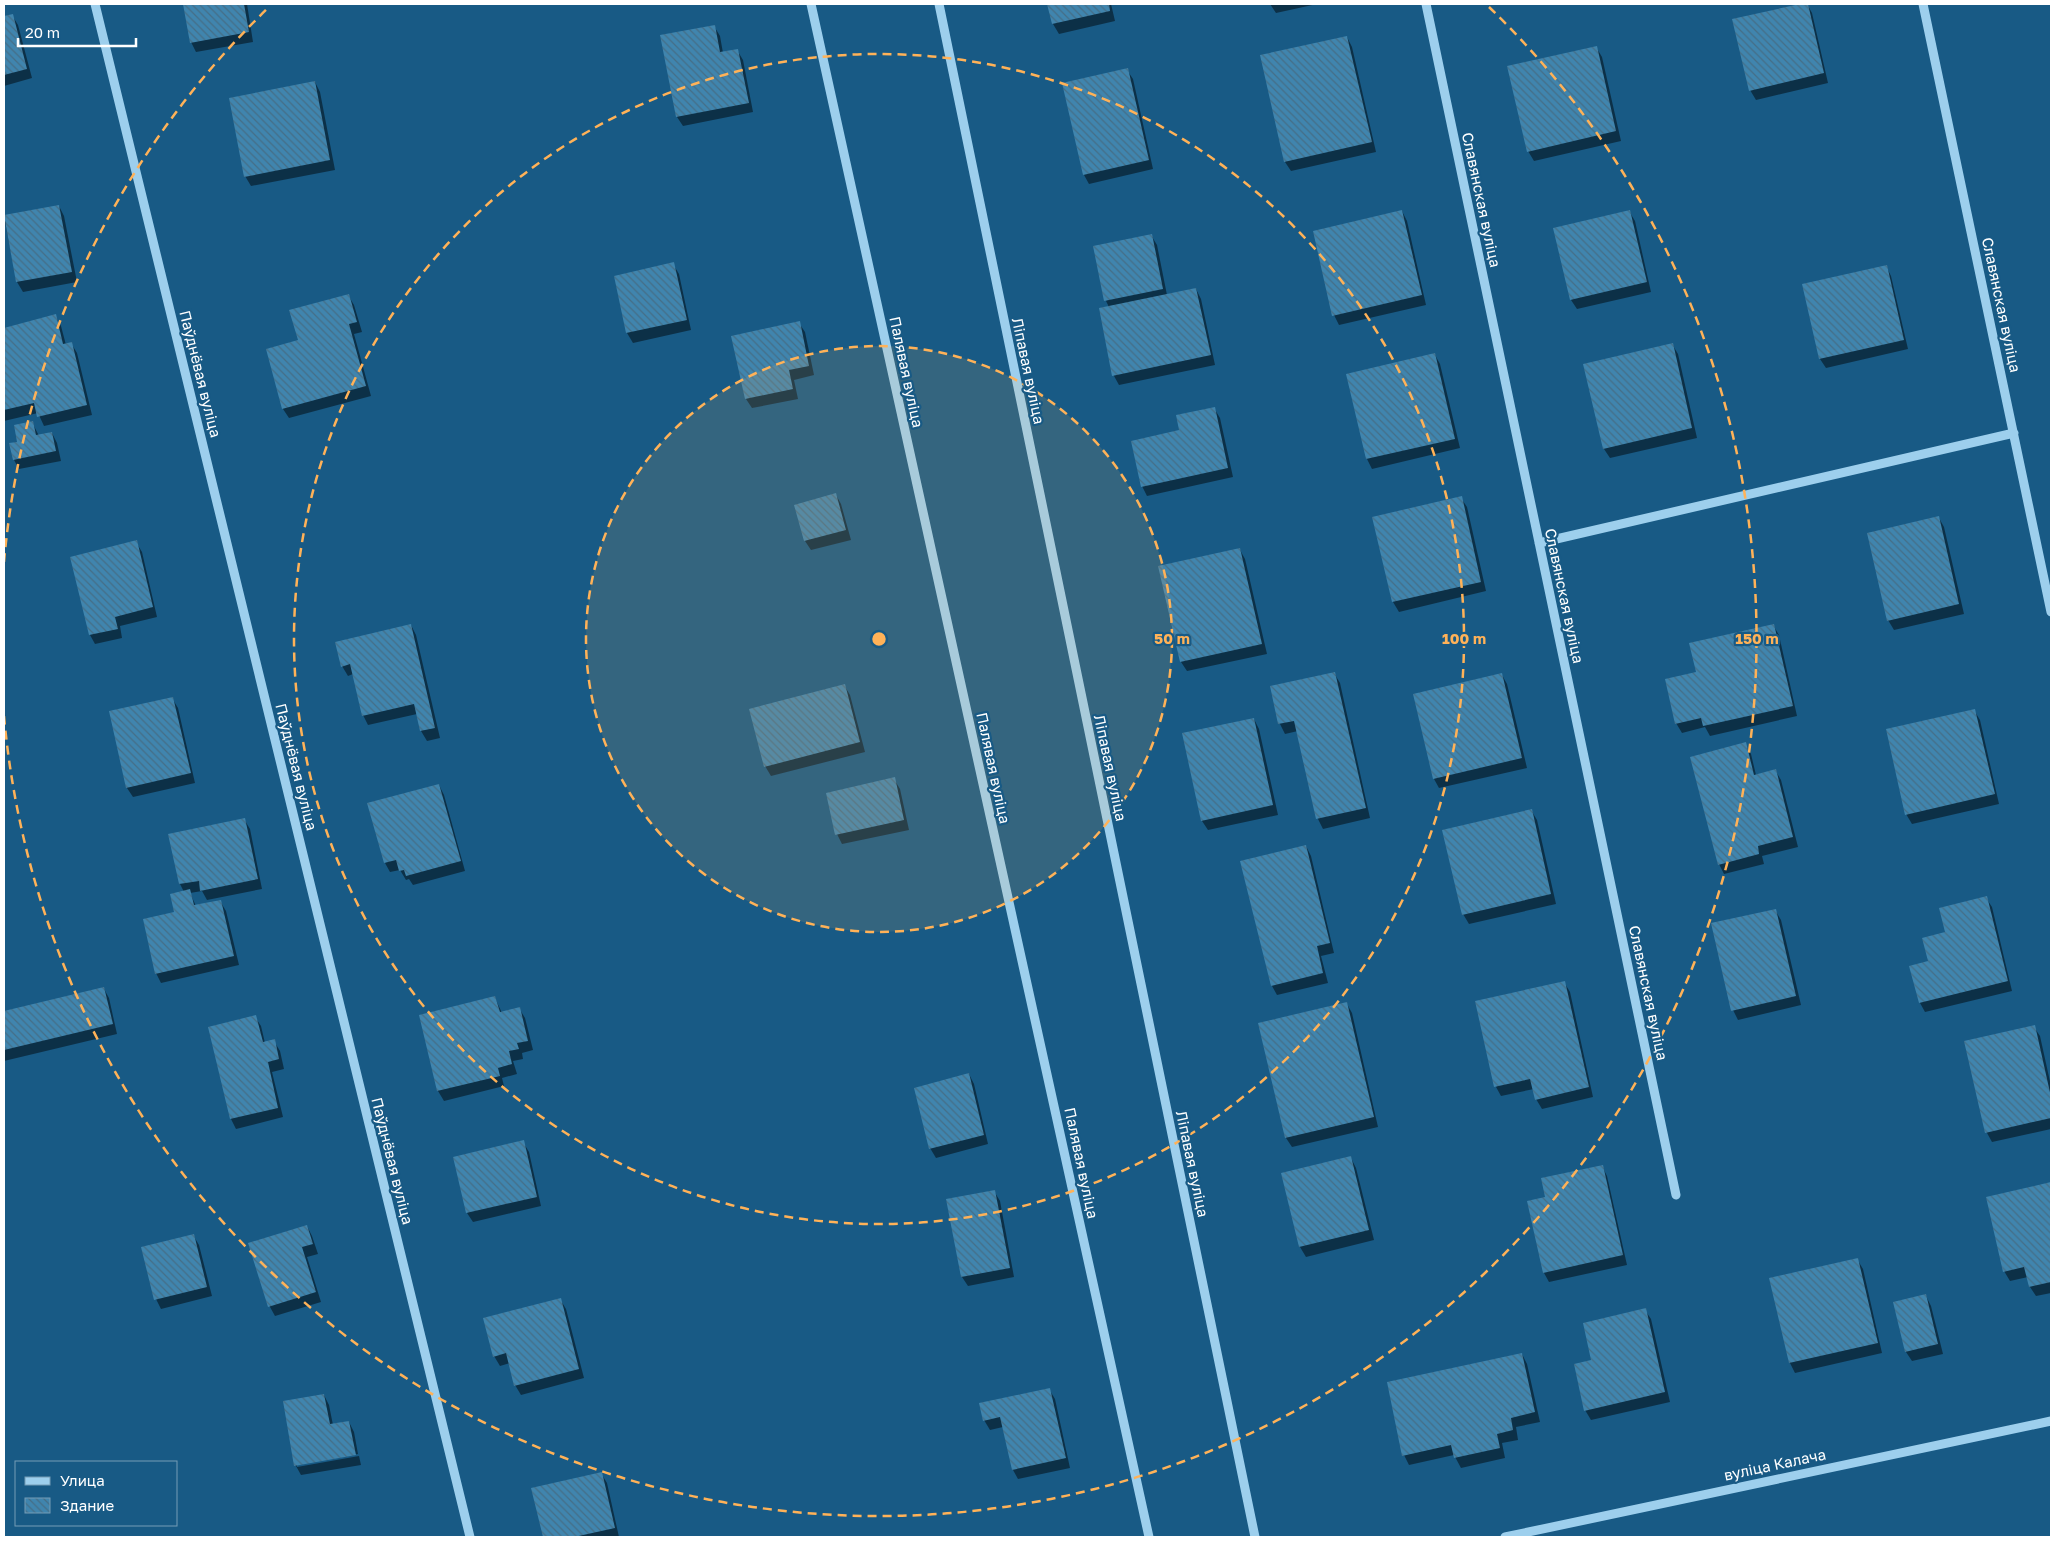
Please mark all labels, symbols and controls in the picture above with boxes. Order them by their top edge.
scale bar [18,15,135,47]
text: 20 m [25,23,60,41]
street label: Славянская вуліца [1459,131,1505,269]
street label: Славянская вуліца [1979,236,2025,374]
street label: Паўднёвая вуліца [176,308,225,439]
street label: Палявая вуліца [886,315,928,429]
street label: Ліпавая вуліца [1009,316,1049,426]
street label: Славянская вуліца [1542,527,1588,665]
text: 50 m [1154,629,1190,647]
text: 100 m [1442,629,1486,647]
text: 150 m [1735,629,1779,647]
centre of rings [870,630,888,648]
street label: Паўднёвая вуліца [272,701,321,832]
street label: Палявая вуліца [973,711,1015,825]
street label: Ліпавая вуліца [1091,713,1131,823]
street label: Славянская вуліца [1626,924,1672,1062]
street label: Паўднёвая вуліца [368,1095,417,1226]
street label: Палявая вуліца [1061,1106,1103,1220]
street label: Ліпавая вуліца [1173,1109,1213,1219]
street label: вуліца Калача [1722,1444,1827,1484]
legend [15,1461,178,1526]
text: Улица [60,1471,105,1489]
text: Здание [60,1496,114,1514]

